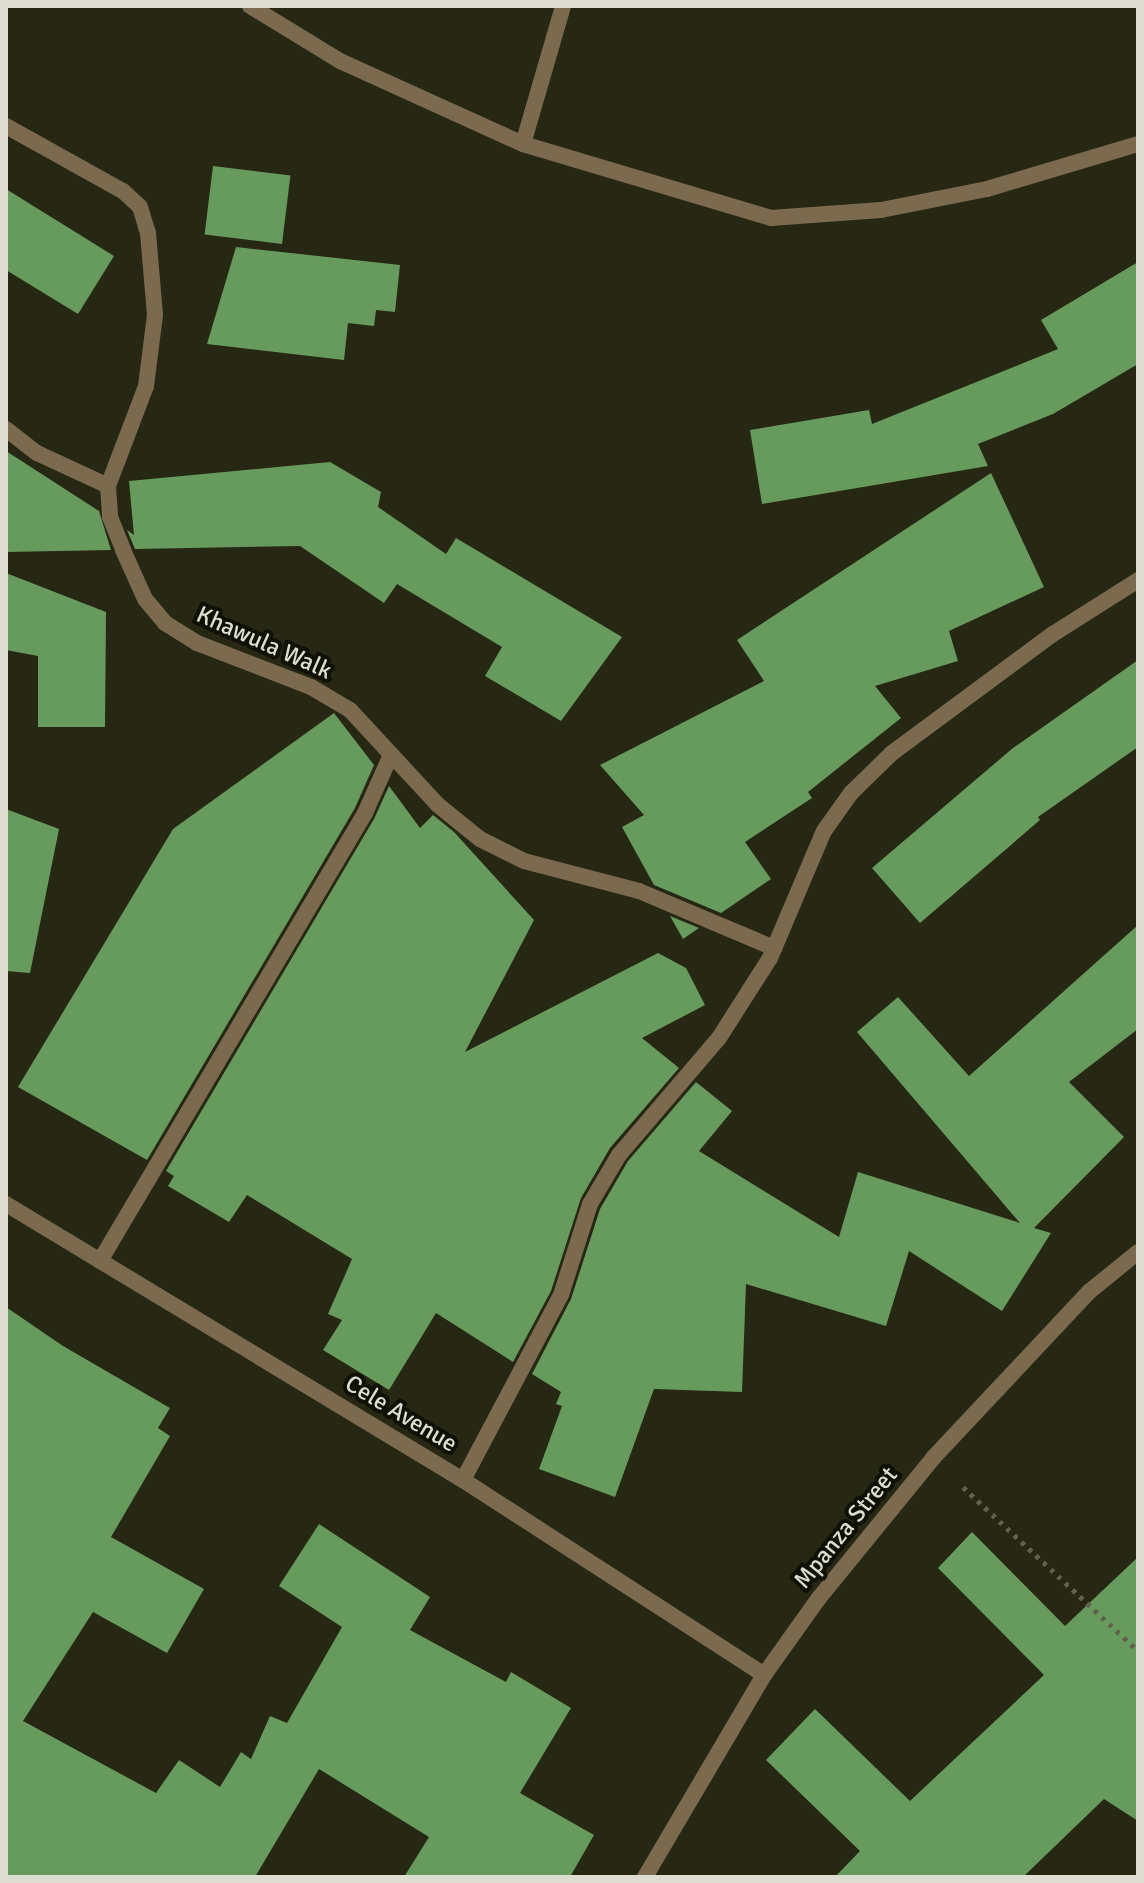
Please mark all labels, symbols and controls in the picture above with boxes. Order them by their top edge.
street label: Khawula Walk [192,600,336,686]
street label: Cele Avenue [340,1369,462,1459]
street label: Mpanza Street [788,1461,904,1595]

